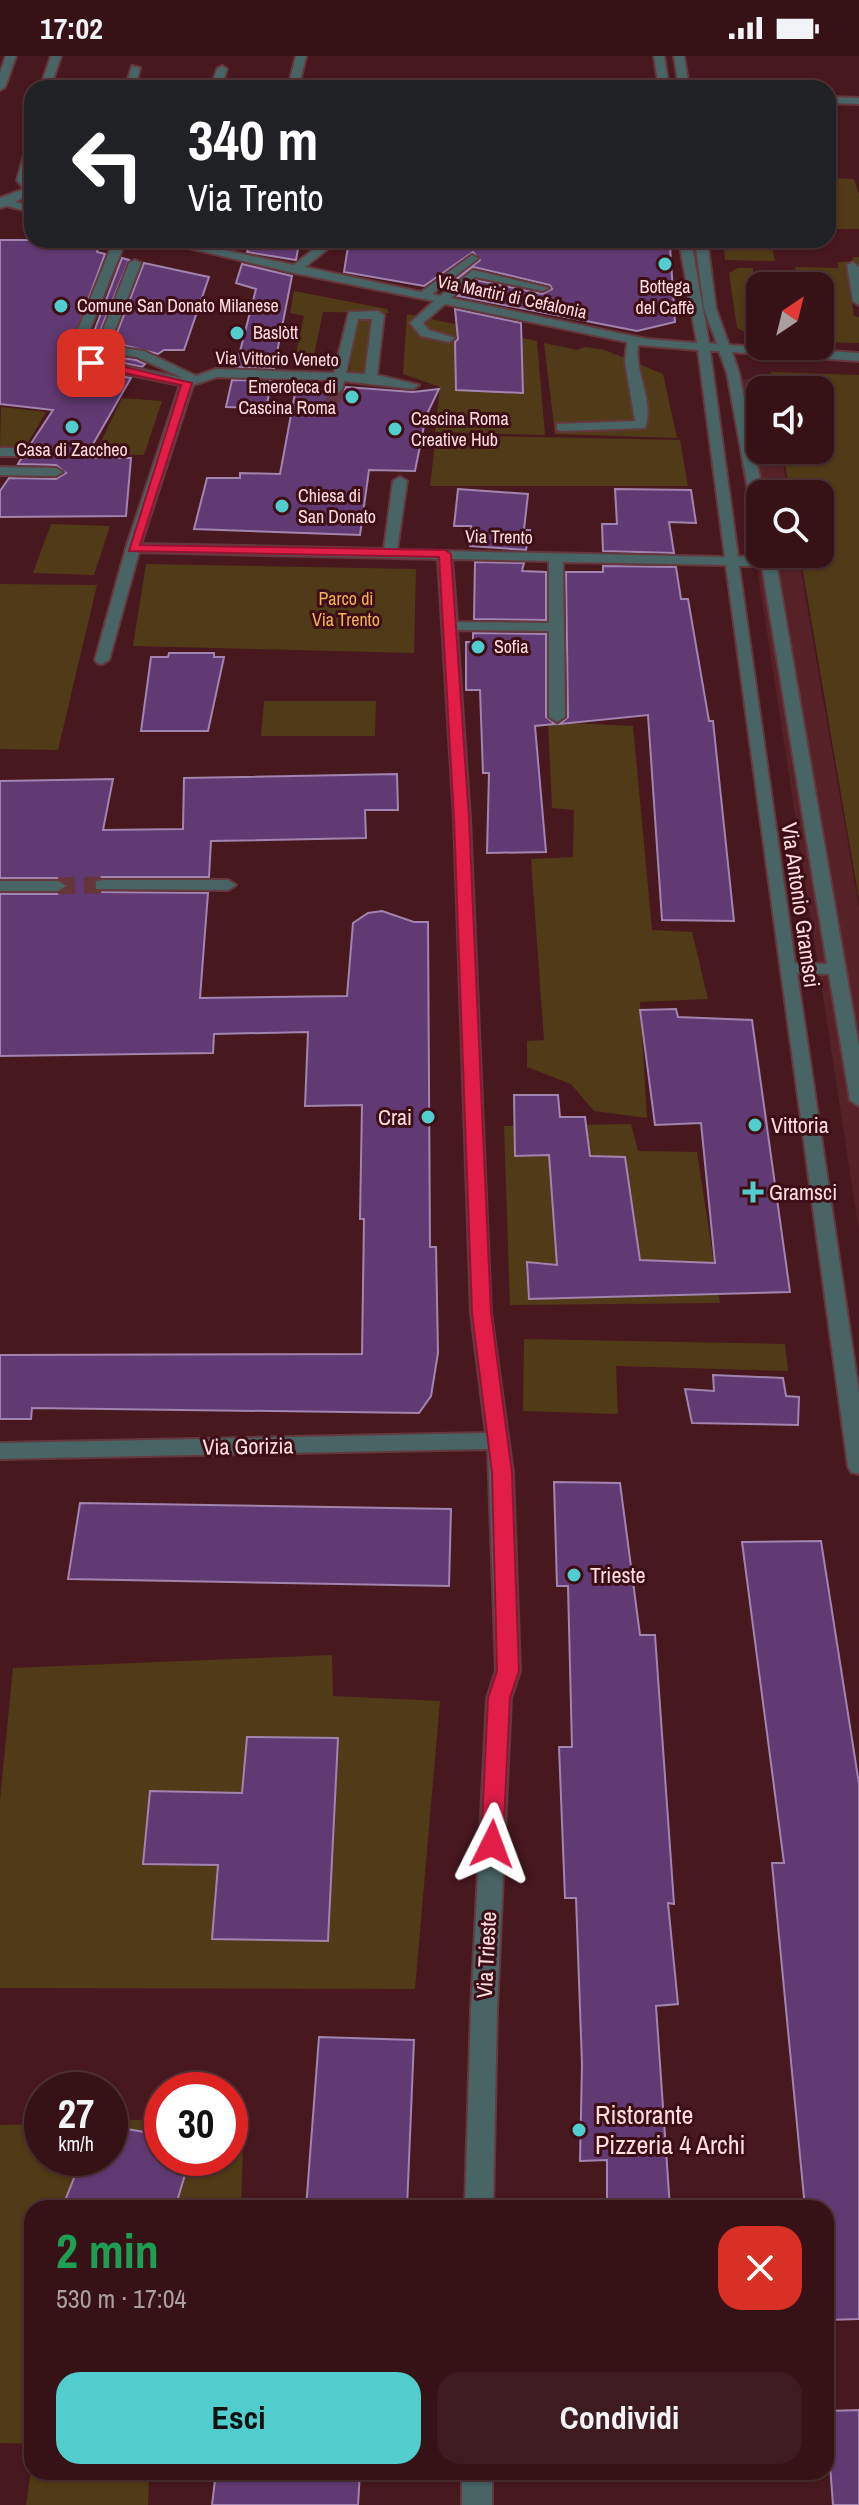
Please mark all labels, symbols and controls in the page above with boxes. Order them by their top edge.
text: 17:02 [40,8,103,48]
text: 340 m [188,102,318,177]
icon: left [56,112,160,216]
text: Via Trento [188,174,324,222]
marker: Bottega del Caffè [656,255,674,273]
street label: Via Martiri di Cefalonia [435,268,589,325]
north arrow [746,272,834,360]
map controls [746,272,834,568]
place label: Bottega del Caffè [636,274,694,320]
place label: Comune San Donato Milanese [77,293,279,318]
marker: Comune San Donato Milanese [52,297,70,315]
place label: Baslòtt [253,320,298,345]
marker: Baslòtt [228,324,246,342]
pin [57,329,125,397]
icon: arrive [69,341,113,385]
street label: Via Vittorio Veneto [215,345,339,372]
place label: Emeroteca di Cascina Roma [238,374,336,420]
button: sound [746,376,834,464]
marker: Emeroteca di Cascina Roma [343,388,361,406]
place label: Cascina Roma Creative Hub [411,406,509,452]
marker: Casa di Zaccheo [63,418,81,436]
marker: Cascina Roma Creative Hub [386,420,404,438]
place label: Casa di Zaccheo [16,437,128,462]
button: search [746,480,834,568]
place label: Chiesa di San Donato [298,483,376,529]
marker: Chiesa di San Donato [273,497,291,515]
street label: Via Trento [465,523,533,550]
park label: Parco di Via Trento [312,586,380,632]
place label: Sofia [494,634,528,659]
marker: Sofia [469,638,487,656]
street label: Via Antonio Gramsci [775,821,827,989]
place label: Crai [378,1102,412,1132]
marker: Crai [419,1108,437,1126]
place label: Vittoria [771,1110,829,1140]
marker: Vittoria [746,1116,764,1134]
place label: Gramsci [769,1177,837,1207]
marker: Gramsci [744,1183,762,1201]
street label: Via Gorizia [202,1430,294,1462]
place label: Trieste [590,1560,645,1590]
marker: Trieste [565,1566,583,1584]
position arrow [450,1802,534,1886]
street label: Via Trieste [469,1911,503,1999]
speed limit sign: 30 [144,2072,248,2176]
text: 27 [58,2087,94,2140]
place label: Ristorante Pizzeria 4 Archi [595,2097,746,2162]
marker: Ristorante Pizzeria 4 Archi [570,2121,588,2139]
text: km/h [58,2130,94,2157]
text: 2 min [56,2218,159,2283]
button: close [718,2226,802,2310]
text: 530 m · 17:04 [56,2281,186,2316]
button: Esci [56,2372,421,2464]
button: Condividi [437,2372,802,2464]

